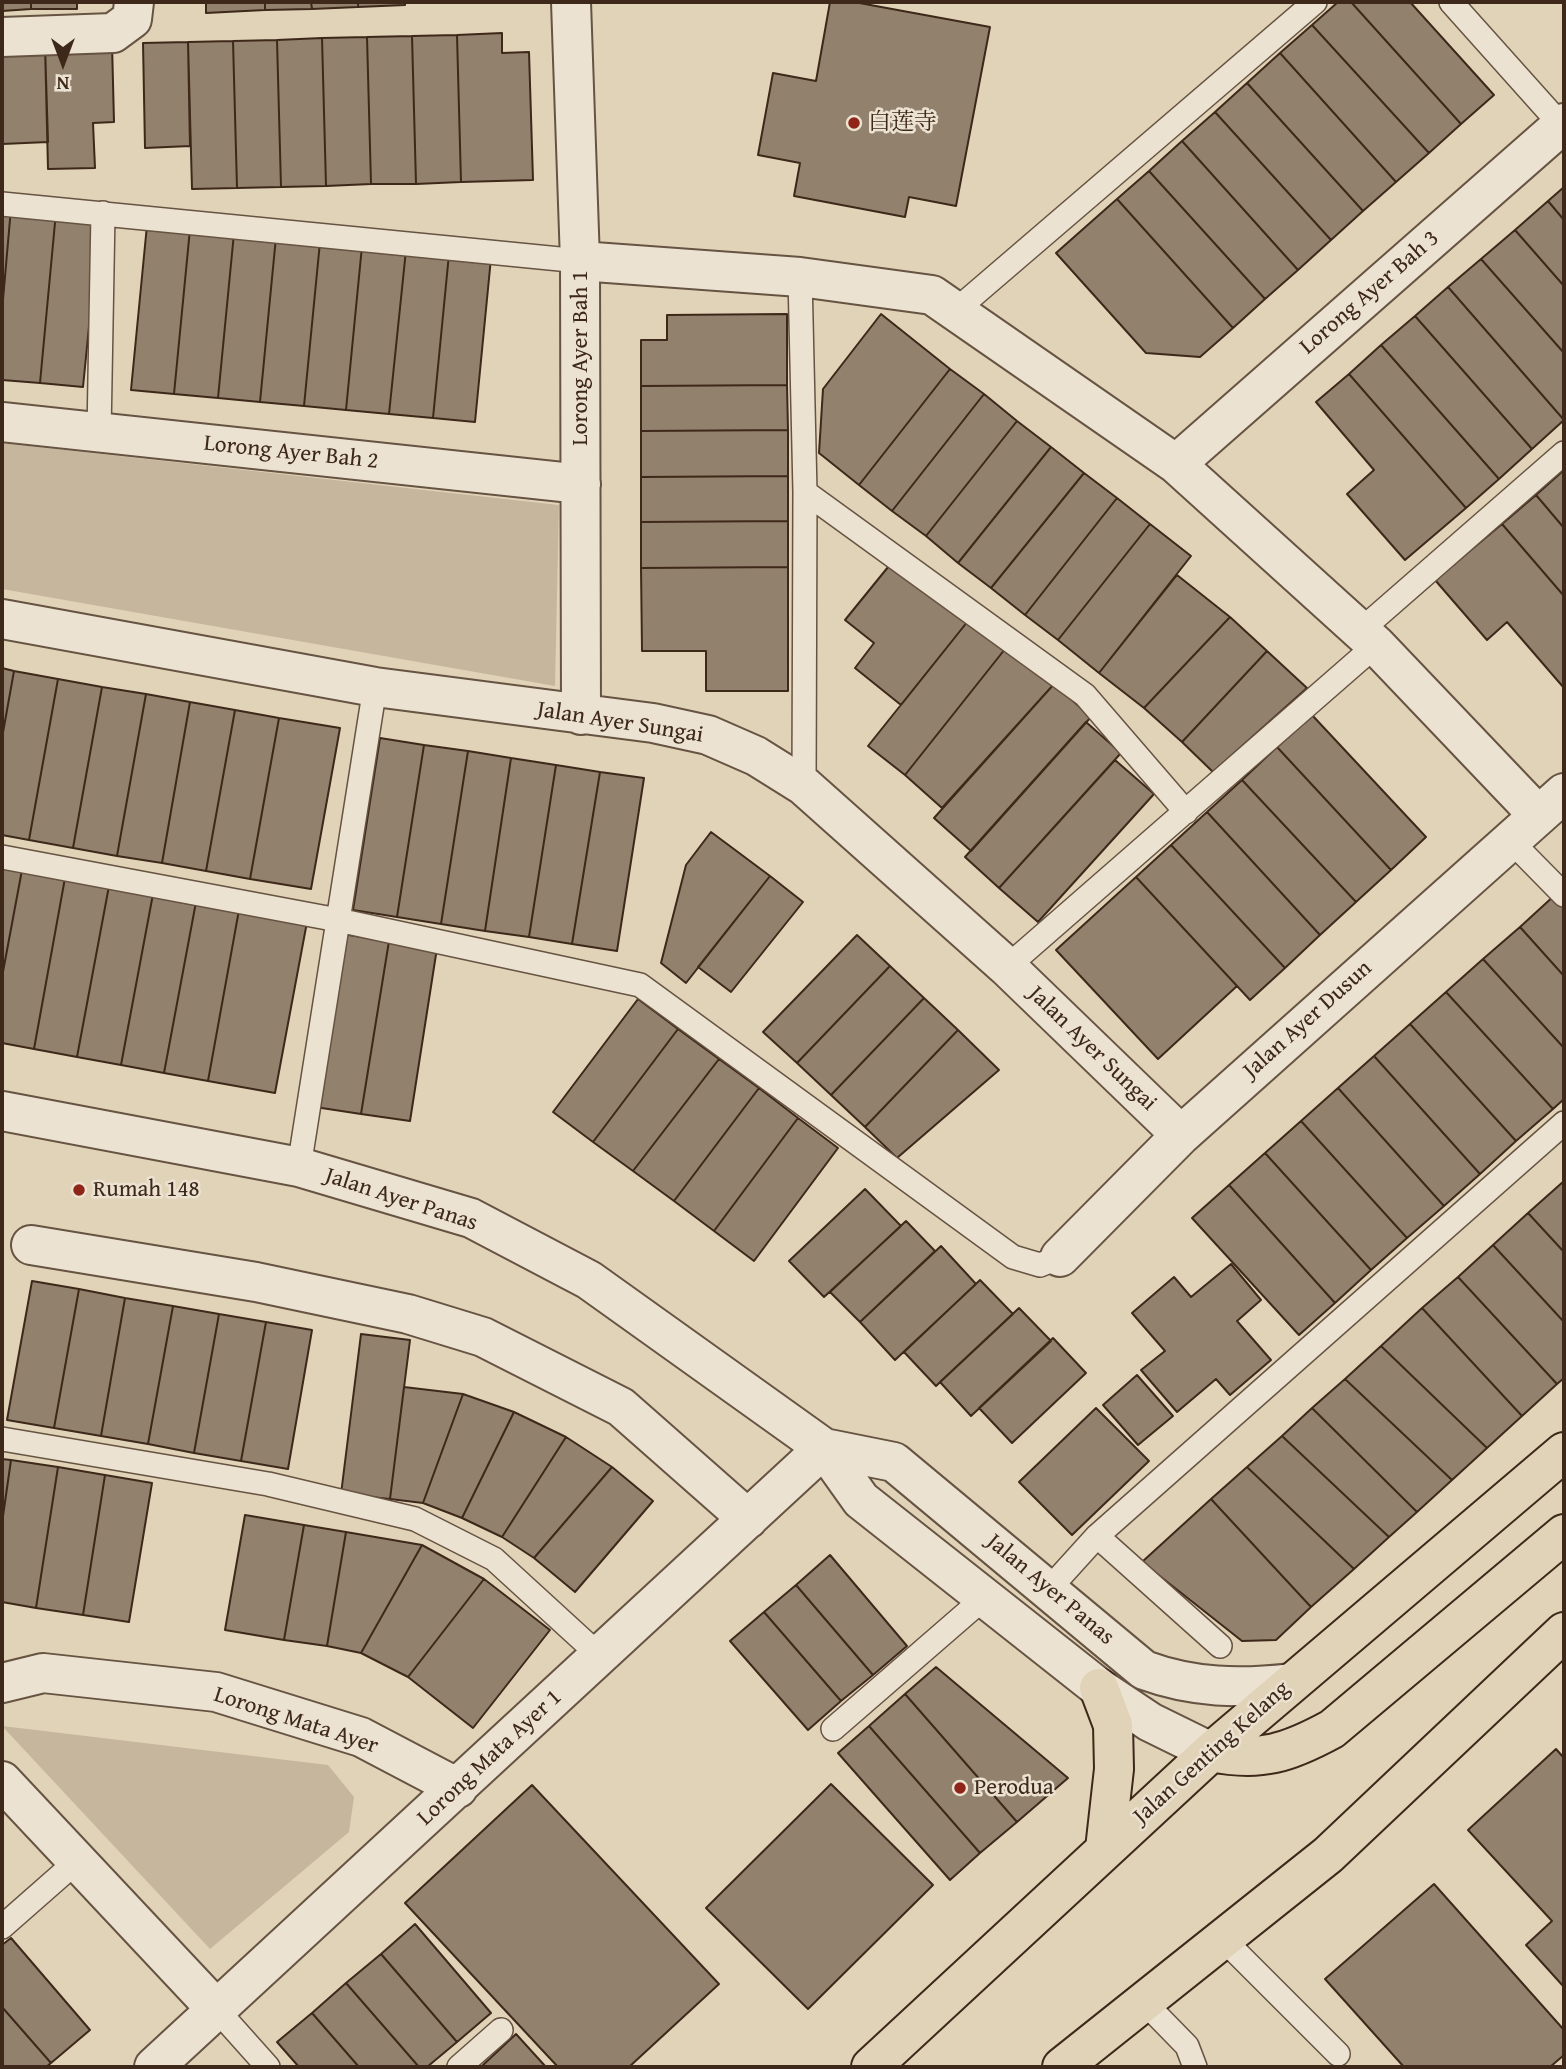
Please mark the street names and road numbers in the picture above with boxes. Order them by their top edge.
street label: Lorong Ayer Bah 3 [1295,225,1445,361]
street label: Lorong Ayer Bah 1 [567,270,595,446]
street label: Lorong Ayer Bah 2 [202,430,380,476]
street label: Jalan Ayer Sungai [535,696,705,750]
street label: Jalan Ayer Dusun [1238,955,1378,1085]
street label: Jalan Ayer Sungai [1022,981,1162,1117]
street label: Jalan Ayer Panas [321,1162,481,1238]
street label: Jalan Ayer Panas [980,1528,1120,1652]
street label: Jalan Genting Kelang [1128,1676,1296,1830]
street label: Lorong Mata Ayer [210,1681,382,1761]
street label: Lorong Mata Ayer 1 [412,1684,568,1832]

